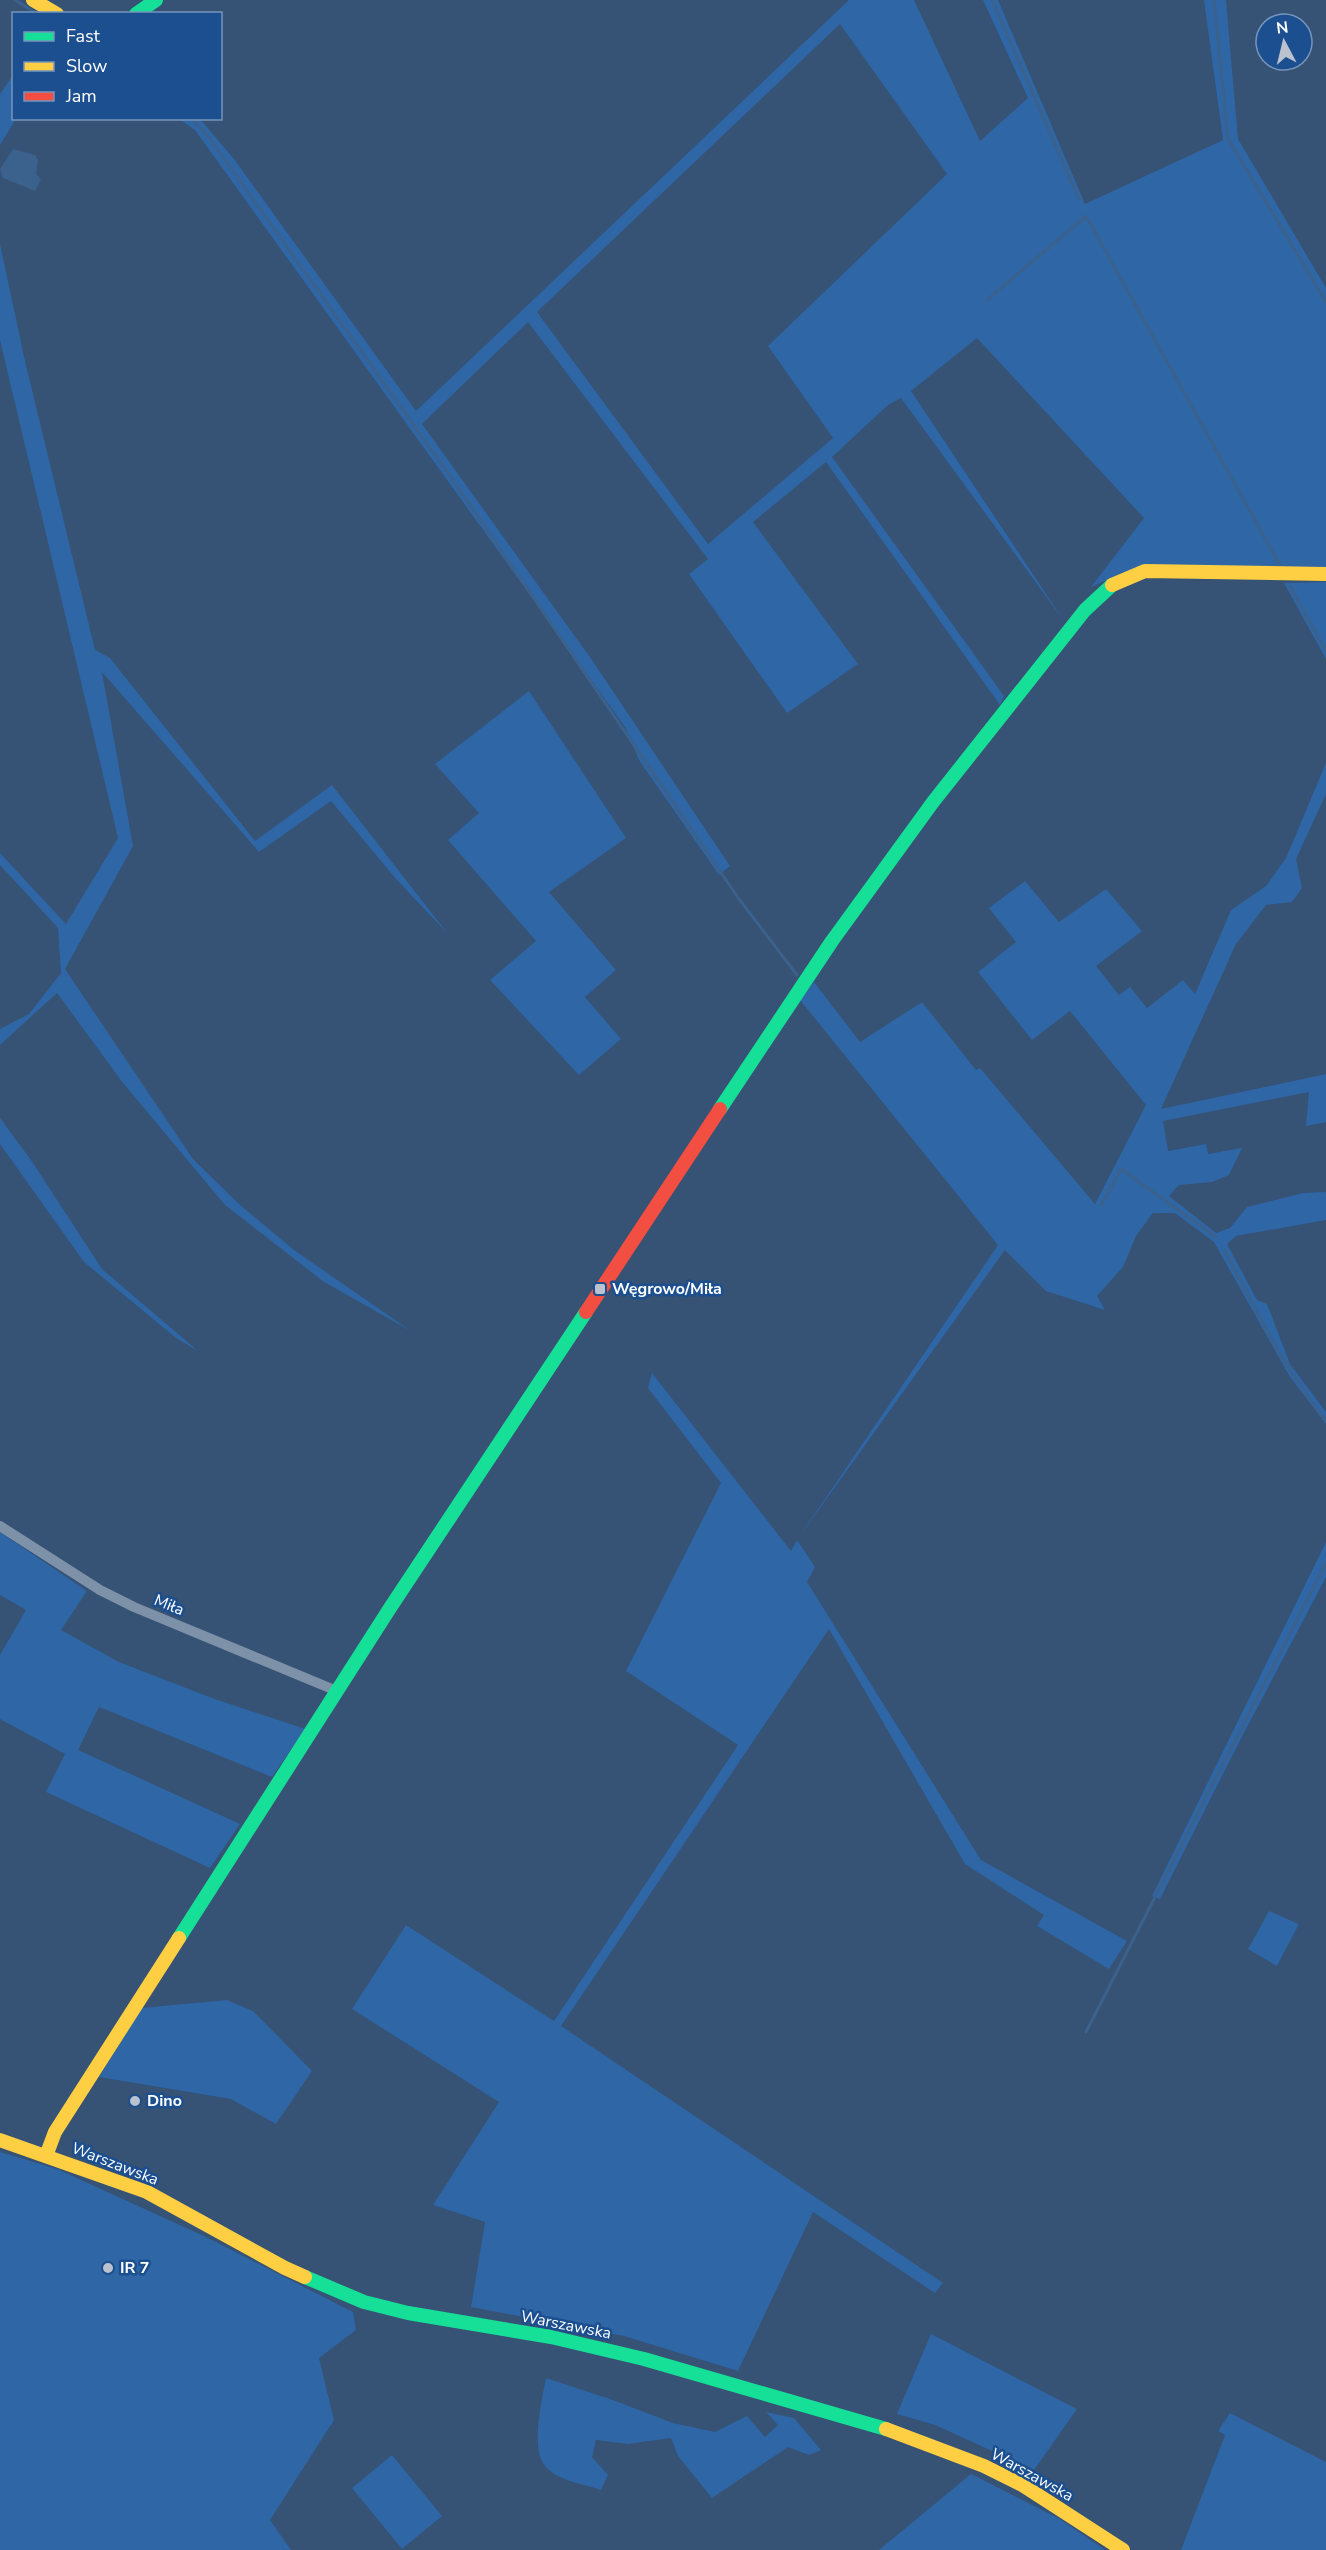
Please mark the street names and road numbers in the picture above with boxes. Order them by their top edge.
street label: Miła [151,1589,187,1621]
street label: Warszawska [68,2137,162,2191]
street label: Warszawska [519,2305,613,2345]
street label: Warszawska [987,2443,1077,2507]

